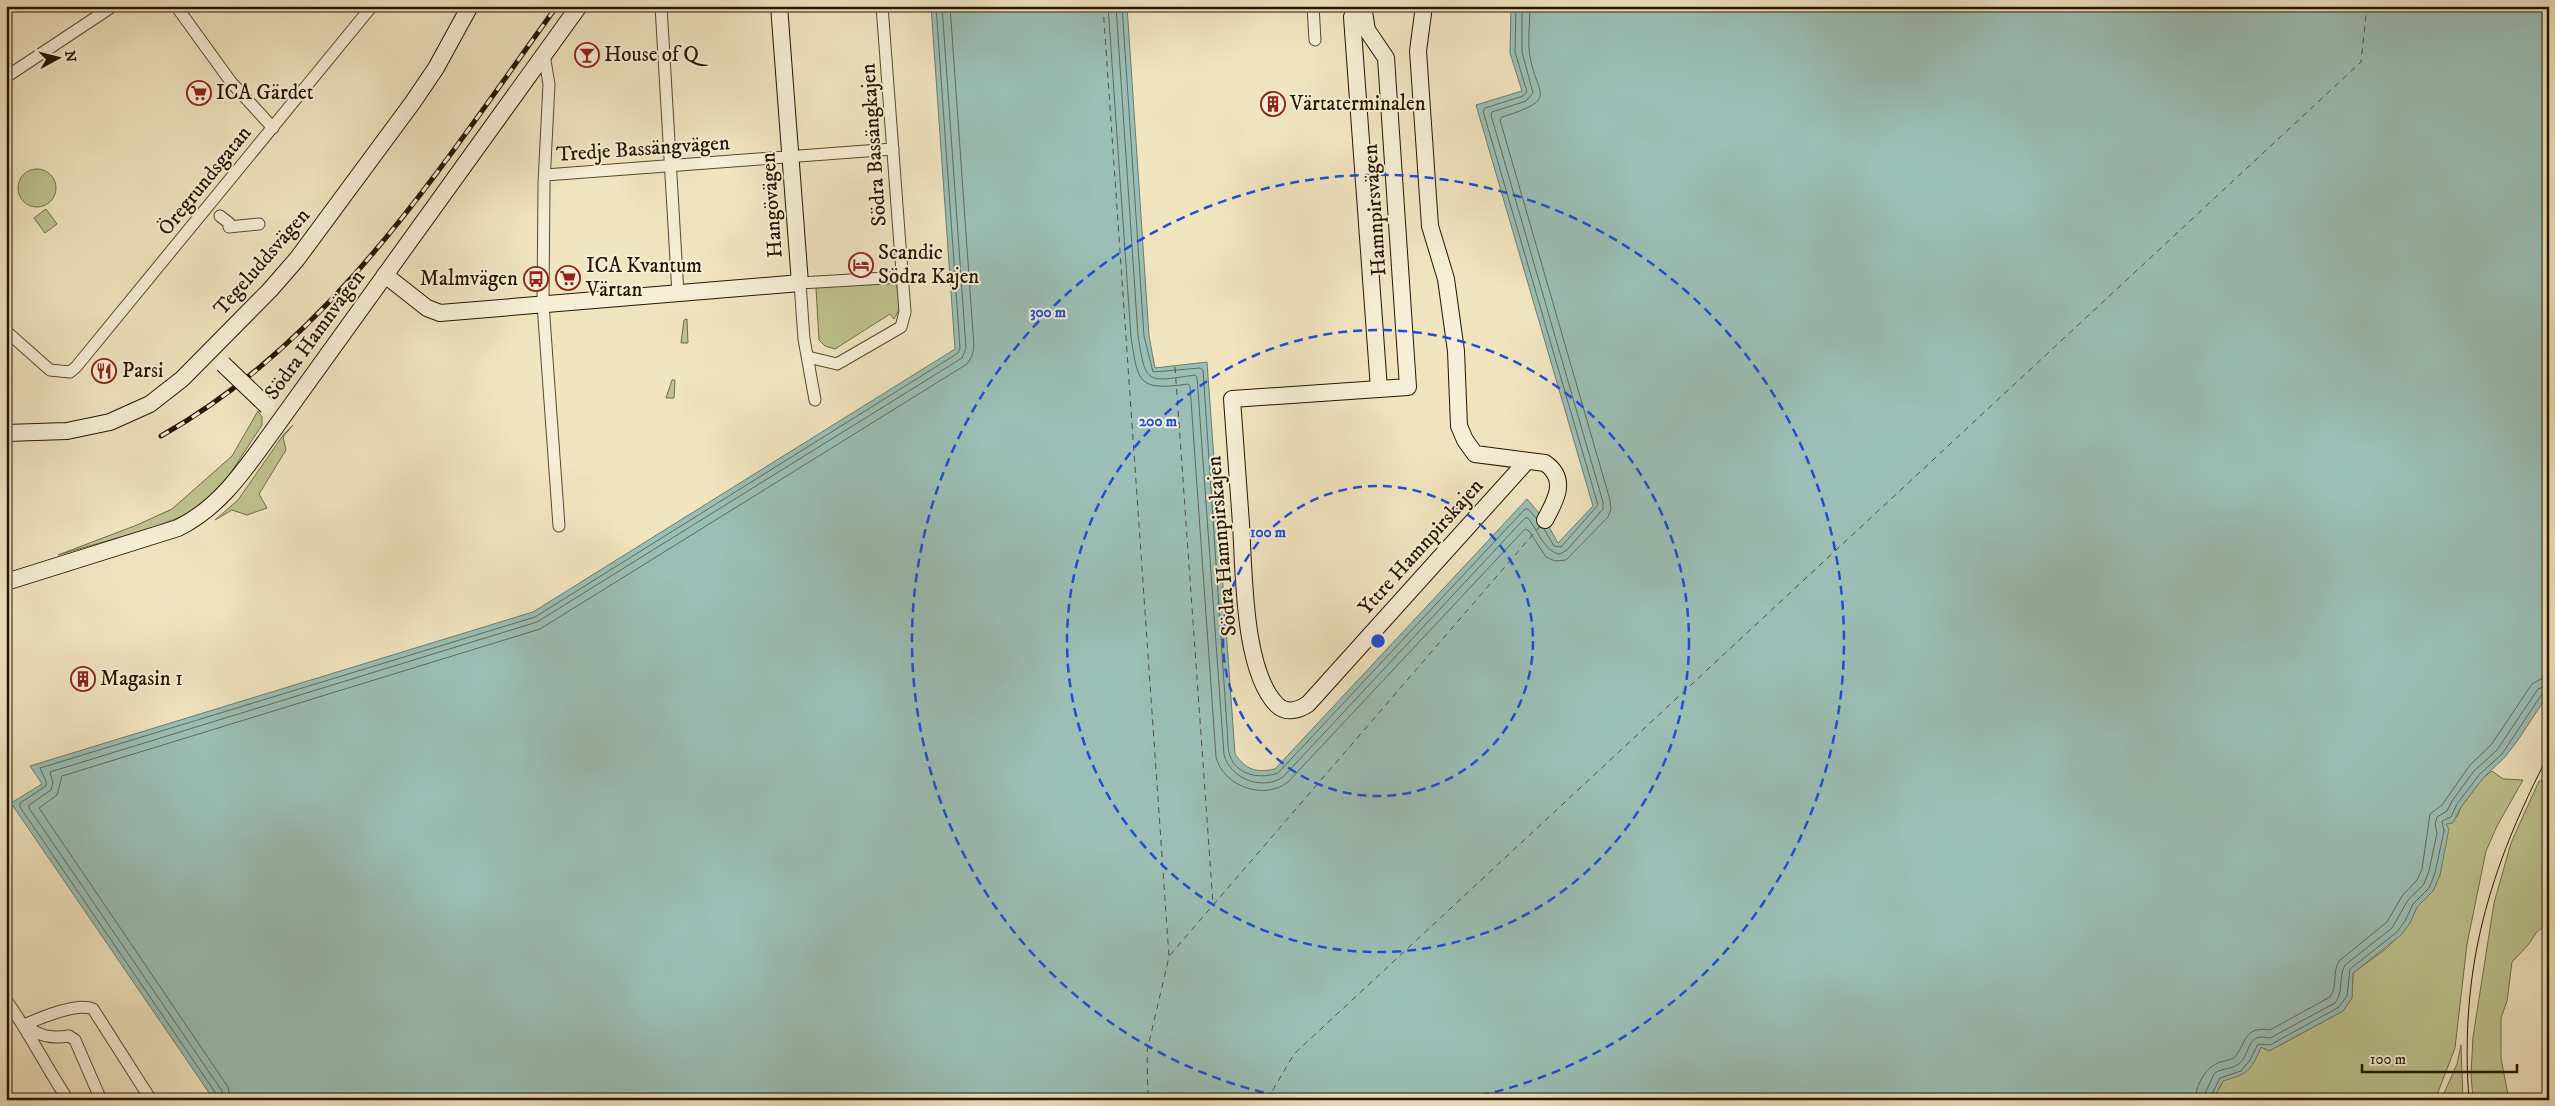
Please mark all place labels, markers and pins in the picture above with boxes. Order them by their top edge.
bar icon: House of Q [574,42,600,68]
place label: House of Q [604,42,708,68]
supermarket icon: ICA Gärdet [186,80,212,106]
place label: ICA Gärdet [216,80,314,106]
building icon: Värtaterminalen [1260,91,1286,117]
place label: Värtaterminalen [1289,91,1426,117]
place label: Scandic Södra Kajen [878,240,979,290]
hotel icon: Scandic Södra Kajen [848,252,874,278]
place label: ICA Kvantum Värtan [585,253,702,303]
supermarket icon: ICA Kvantum Värtan [555,265,581,291]
place label: Malmvägen [420,266,518,292]
bus stop icon: Malmvägen [523,266,549,292]
restaurant icon: Parsi [91,358,117,384]
place label: Parsi [122,358,163,384]
centre of rings [1369,632,1387,650]
building icon: Magasin 1 [70,666,96,692]
place label: Magasin 1 [100,666,183,692]

